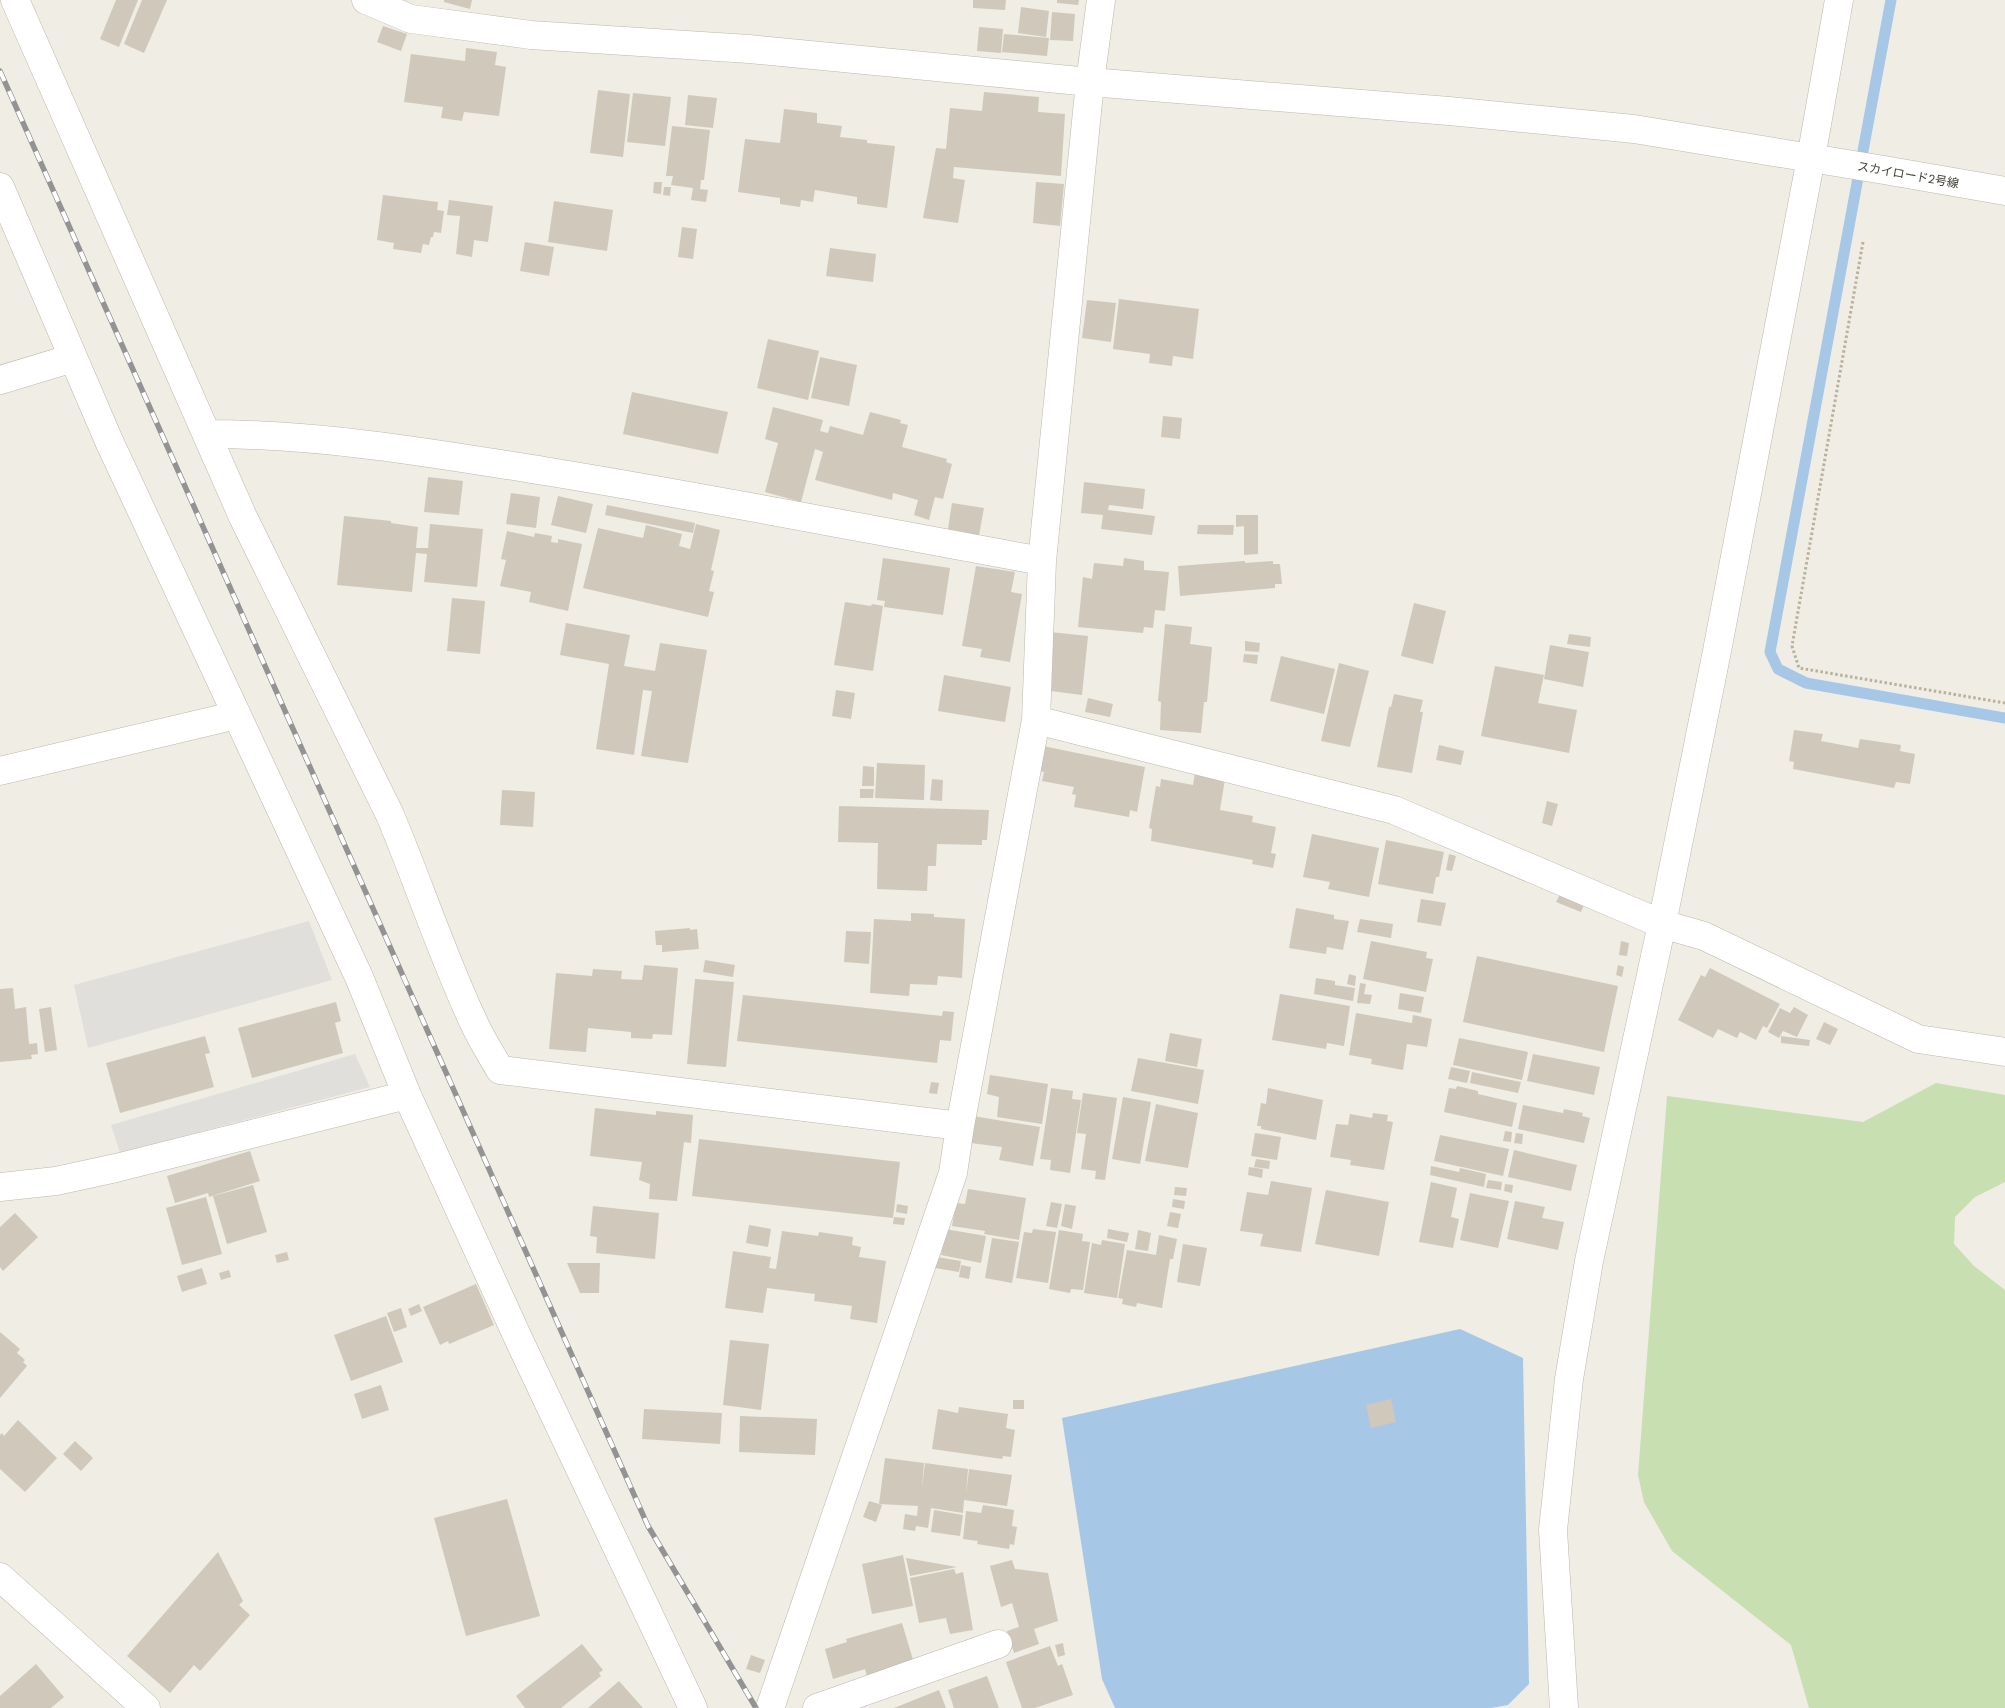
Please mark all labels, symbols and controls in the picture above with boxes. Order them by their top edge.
street label: スカイロード2号線 [1856,158,1960,192]

